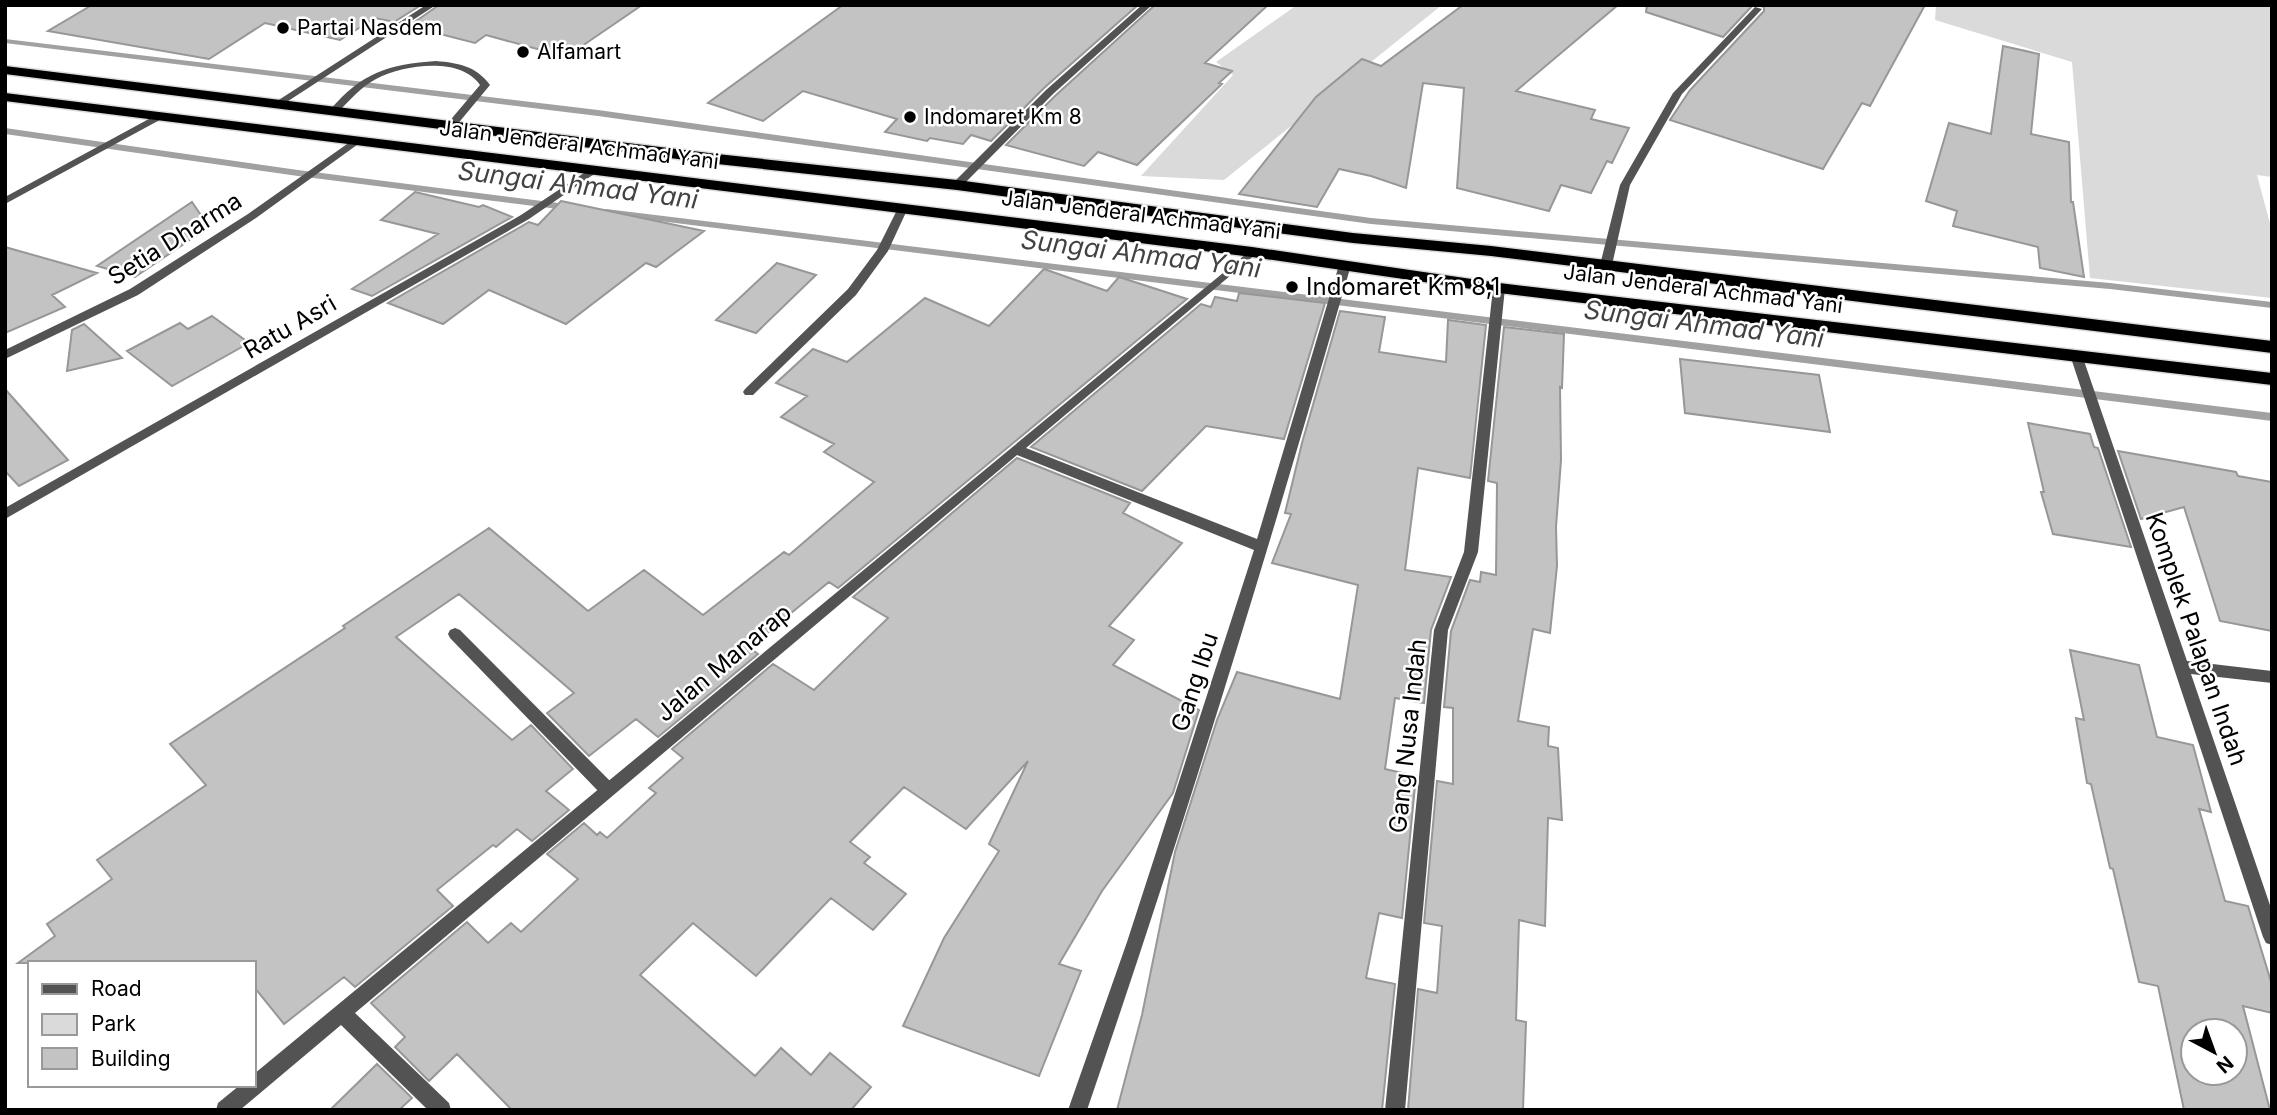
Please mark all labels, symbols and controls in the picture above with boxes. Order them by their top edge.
place label: Partai Nasdem [297,15,442,40]
marker: Partai Nasdem [275,20,291,36]
place label: Alfamart [537,39,621,64]
marker: Alfamart [515,44,531,60]
place label: Indomaret Km 8 [924,104,1082,129]
marker: Indomaret Km 8 [902,109,918,125]
street label: Jalan Jenderal Achmad Yani [438,115,720,174]
water label: Sungai Ahmad Yani [456,154,700,215]
street label: Jalan Jenderal Achmad Yani [1000,185,1282,244]
street label: Setia Dharma [103,186,247,291]
water label: Sungai Ahmad Yani [1019,223,1263,284]
street label: Jalan Jenderal Achmad Yani [1562,259,1844,318]
place label: Indomaret Km 8,1 [1306,272,1500,301]
marker: Indomaret Km 8,1 [1284,279,1300,295]
street label: Ratu Asri [238,288,341,365]
water label: Sungai Ahmad Yani [1582,293,1826,354]
street label: Komplek Palapan Indah [2140,509,2253,769]
street label: Jalan Manarap [650,598,797,728]
street label: Gang Ibu [1165,629,1224,735]
street label: Gang Nusa Indah [1383,637,1432,835]
legend [28,961,256,1087]
text: Road [91,976,142,1001]
text: Park [91,1011,136,1036]
north arrow [2179,1017,2249,1087]
text: Building [91,1046,171,1071]
text: N [2212,1051,2238,1078]

